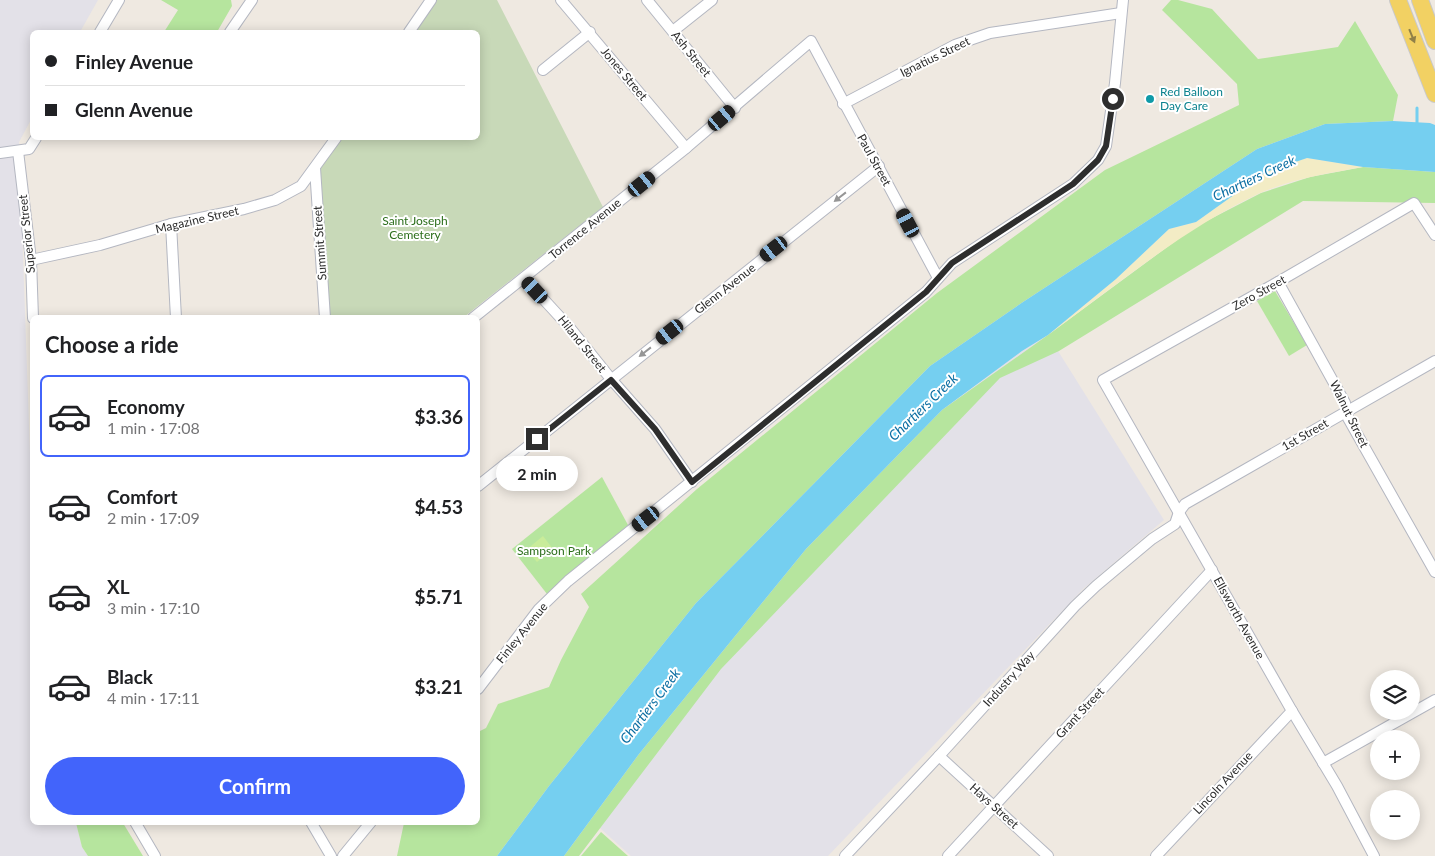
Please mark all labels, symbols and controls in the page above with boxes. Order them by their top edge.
street label: Ash Street [668,28,715,80]
one-way arrow [1408,29,1416,43]
street label: Ignatius Street [897,33,973,80]
street label: Jones Street [598,44,651,104]
text: Finley Avenue [75,50,193,73]
place label: Red Balloon Day Care [1160,84,1223,113]
route start [1102,88,1124,110]
marker: Red Balloon Day Care [1144,93,1156,105]
text: Glenn Avenue [75,98,193,121]
car [705,103,738,133]
street label: Paul Street [854,131,895,189]
water label: Chartiers Creek [1210,151,1298,204]
car [625,169,658,199]
one-way arrow [834,191,847,202]
street label: Superior Street [15,193,38,274]
street label: Torrence Avenue [546,195,624,262]
street label: Magazine Street [154,202,241,236]
street label: Summit Street [309,205,330,281]
car [894,206,921,240]
park label: Saint Joseph Cemetery [382,213,448,242]
car [757,234,790,264]
street label: Glenn Avenue [691,260,758,317]
street label: Zero Street [1229,271,1289,313]
car [519,274,550,306]
street label: Hiland Street [555,312,610,376]
car [653,317,686,347]
text: Choose a ride [45,331,179,358]
one-way arrow [639,347,652,358]
water label: Chartiers Creek [885,369,961,444]
street label: Walnut Street [1327,378,1372,450]
icon: car [47,394,92,439]
text: Economy [107,395,185,418]
text: $3.36 [414,405,463,428]
street label: 1st Street [1279,415,1331,454]
text: 1 min · 17:08 [107,418,200,437]
route end [526,428,548,450]
callout: 2 min [496,456,578,492]
text: 2 min [517,464,557,483]
icon: car [47,484,92,529]
text: Comfort [107,485,178,508]
text: $4.53 [414,495,463,518]
car [629,504,662,534]
text: 2 min · 17:09 [107,508,200,527]
park label: Sampson Park [517,543,592,558]
icon: car [47,574,92,619]
street label: Ellsworth Avenue [1211,574,1268,661]
text: XL [107,575,130,598]
text: $5.71 [414,585,463,608]
text: 3 min · 17:10 [107,598,200,617]
street label: Finley Avenue [493,599,551,666]
street label: Industry Way [980,647,1038,710]
icon: car [47,664,92,709]
text: Black [107,665,153,688]
water label: Chartiers Creek [616,665,684,747]
map controls [1370,670,1420,840]
button: layers [1370,670,1420,720]
text: $3.21 [414,675,463,698]
street label: Grant Street [1052,683,1108,741]
text: 4 min · 17:11 [107,688,200,707]
button: + [1370,730,1420,780]
street label: Lincoln Avenue [1190,748,1255,817]
button: Confirm [45,757,465,815]
street label: Hays Street [967,780,1022,832]
button: − [1370,790,1420,840]

